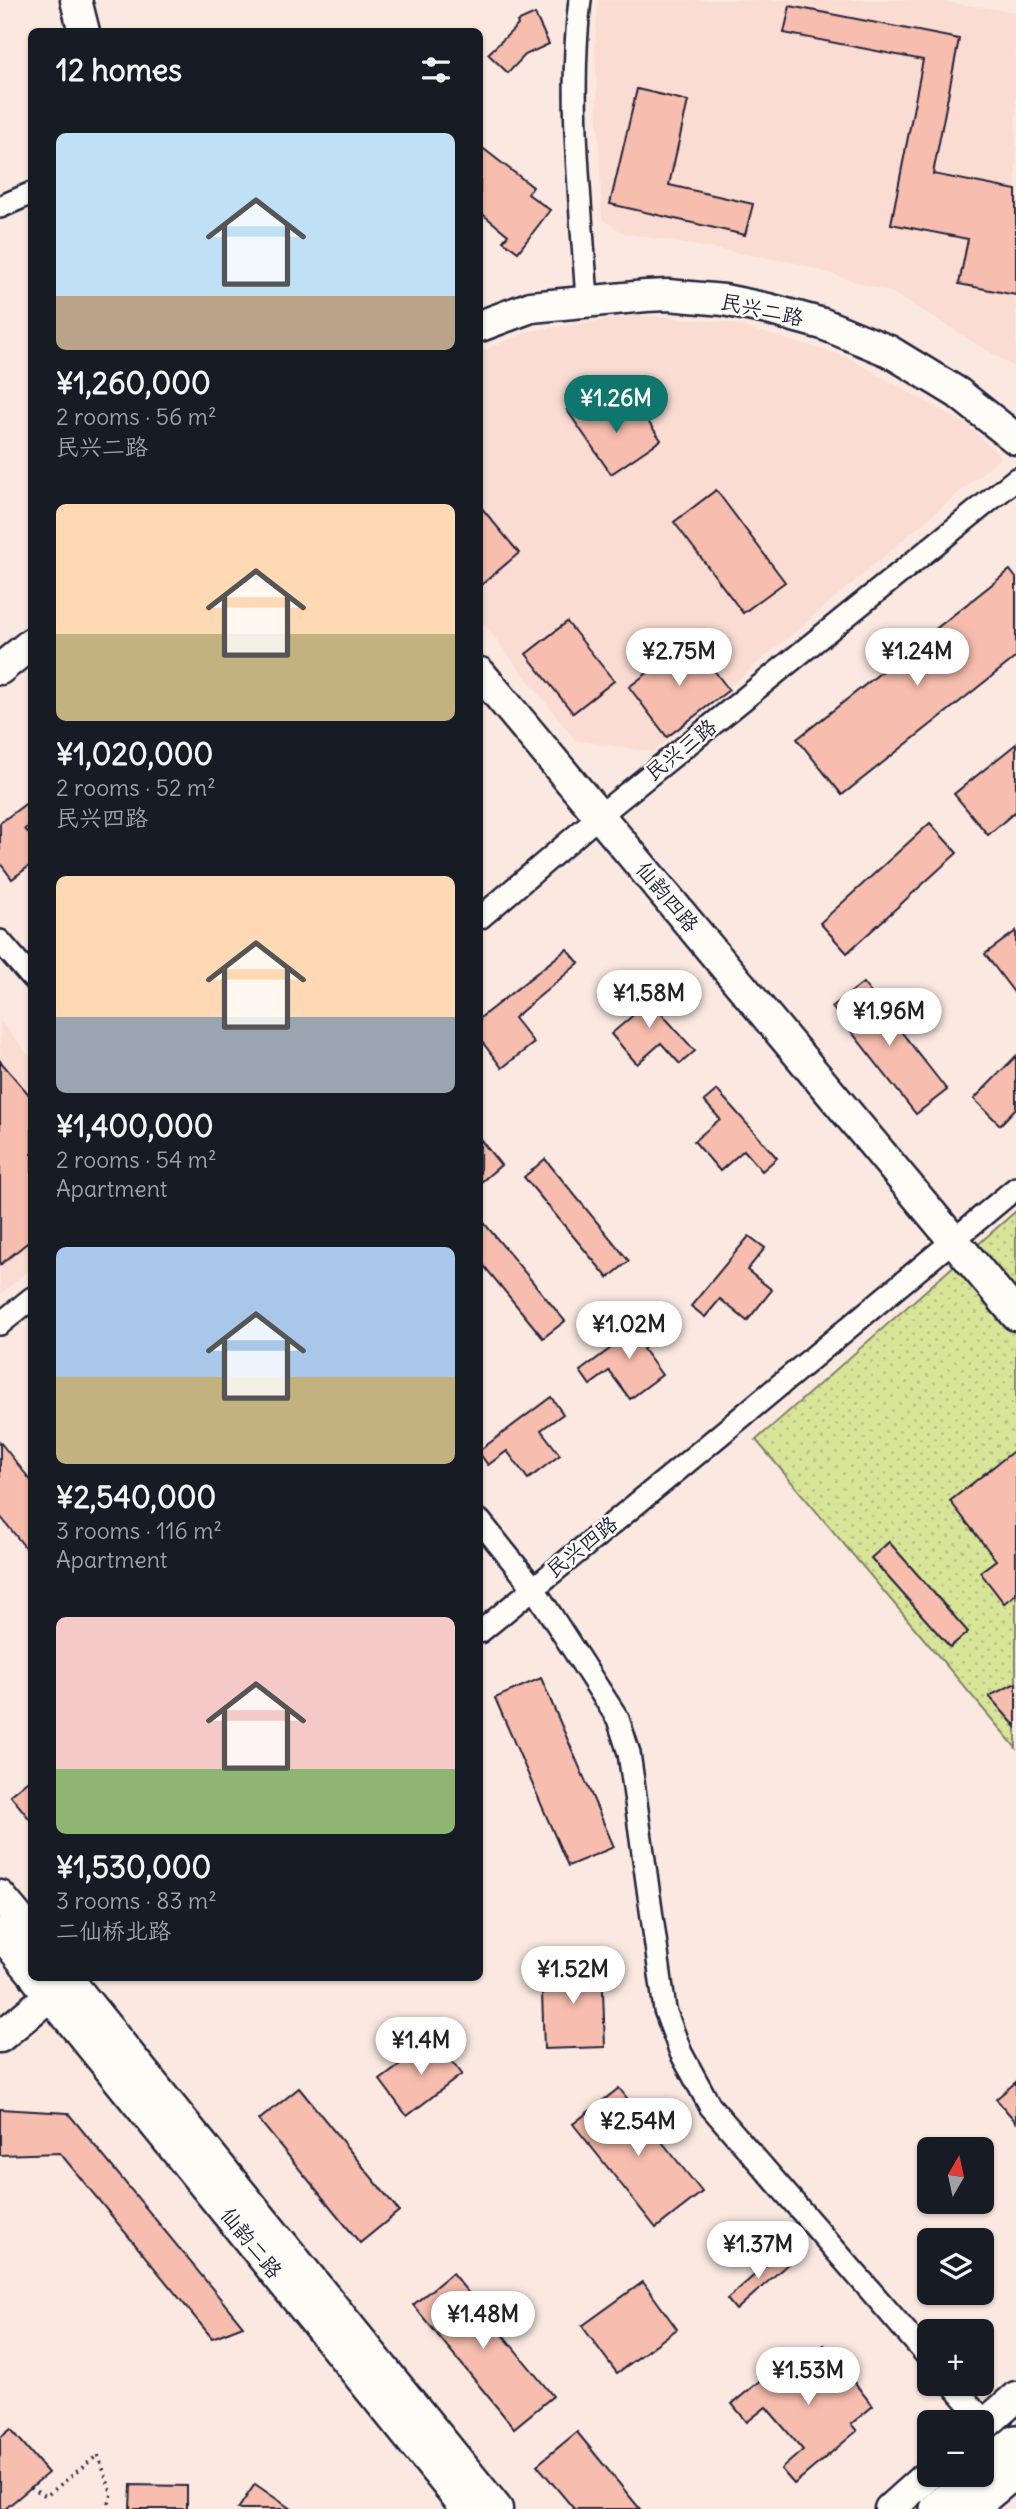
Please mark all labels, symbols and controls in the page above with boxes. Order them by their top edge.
text: 12 homes [56,51,182,89]
icon: filters [417,51,455,89]
icon: home [193,179,319,305]
street label: 民兴二路 [718,288,806,331]
text: ¥1,260,000 [56,364,211,402]
pin: ¥1.26M [559,376,673,435]
text: ¥1.26M [580,383,652,412]
text: 2 rooms · 56 m² [56,402,217,431]
text: 民兴二路 [56,432,148,461]
icon: home [193,550,319,676]
pin: ¥2.75M [622,628,736,688]
pin: ¥1.24M [860,628,974,688]
text: ¥2.75M [642,636,716,665]
text: ¥1.24M [881,636,953,665]
street label: 民兴三路 [640,713,722,787]
text: ¥1,020,000 [56,735,213,773]
text: 2 rooms · 52 m² [56,773,216,802]
text: 民兴四路 [56,803,148,832]
street label: 仙韵四路 [630,856,705,938]
icon: home [193,922,319,1048]
pin: ¥1.58M [592,970,706,1030]
text: ¥1.58M [613,978,685,1007]
pin: ¥1.96M [832,988,946,1048]
text: ¥1.96M [853,996,925,1025]
text: ¥1,400,000 [56,1107,214,1145]
text: 2 rooms · 54 m² [56,1145,217,1174]
text: Apartment [56,1174,168,1203]
icon: home [193,1293,319,1419]
pin: ¥1.02M [572,1302,686,1361]
text: ¥1.02M [592,1309,666,1338]
text: ¥2,540,000 [56,1478,216,1516]
street label: 民兴四路 [541,1510,623,1584]
text: 3 rooms · 116 m² [56,1516,222,1545]
text: Apartment [56,1545,168,1574]
icon: home [193,1663,319,1789]
text: ¥1,530,000 [56,1848,211,1886]
text: 3 rooms · 83 m² [56,1886,217,1915]
text: 二仙桥北路 [56,1916,171,1945]
pin: ¥1.52M [516,1946,630,2006]
text: ¥1.52M [537,1954,609,1983]
pin: ¥1.4M [372,2018,470,2077]
text: ¥1.4M [392,2025,450,2054]
pin: ¥2.54M [581,2098,695,2158]
text: ¥2.54M [600,2106,676,2135]
north arrow [917,2137,994,2214]
map controls [917,2137,994,2487]
street label: 仙韵二路 [214,2202,288,2284]
pin: ¥1.37M [701,2222,815,2281]
button: layers [917,2228,994,2305]
text: ¥1.37M [723,2229,793,2258]
pin: ¥1.48M [426,2292,540,2351]
text: ¥1.48M [447,2299,519,2328]
button: + [917,2319,994,2396]
pin: ¥1.53M [751,2348,865,2407]
text: ¥1.53M [772,2355,844,2384]
button: − [917,2410,994,2487]

